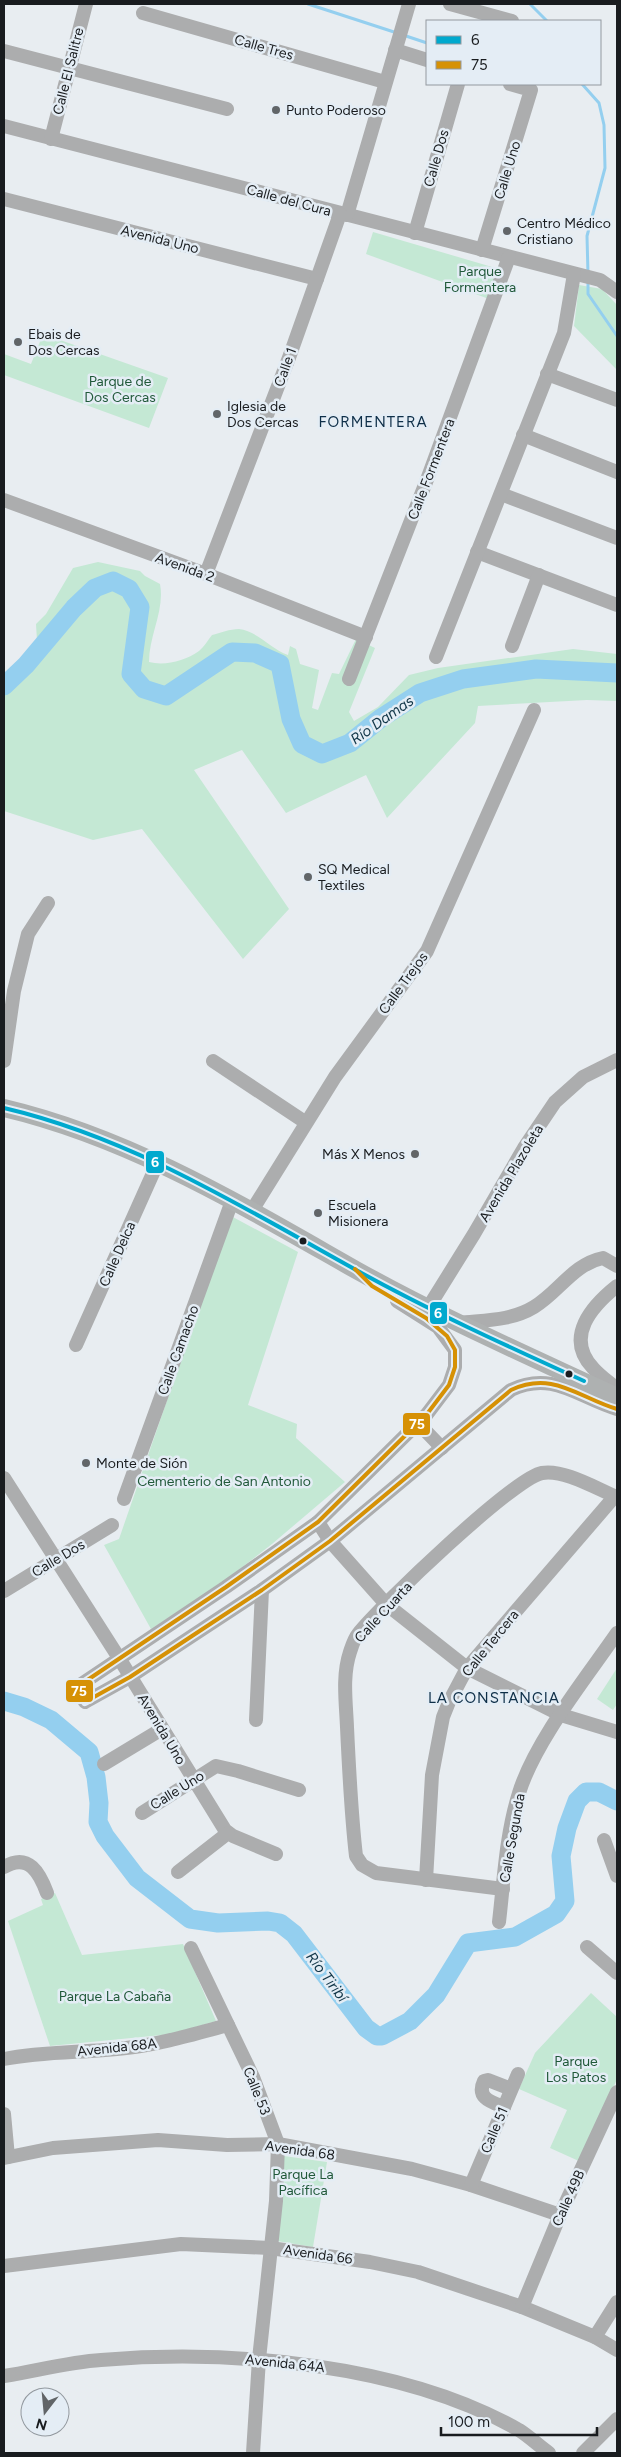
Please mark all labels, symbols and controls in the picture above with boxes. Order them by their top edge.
legend [426,20,601,85]
street label: Calle El Salitre [49,26,88,116]
street label: Calle Tres [232,31,295,64]
text: 6 [471,31,480,49]
text: 75 [471,56,488,74]
place label: Punto Poderoso [286,102,386,119]
marker: Punto Poderoso [270,104,282,116]
street label: Calle Dos [420,128,453,189]
street label: Calle Uno [491,139,524,201]
street label: Calle del Cura [245,181,333,220]
place label: Centro Médico Cristiano [517,215,611,248]
street label: Avenida Uno [119,222,201,257]
marker: Centro Médico Cristiano [501,225,513,237]
park label: Parque Formentera [444,263,516,296]
place label: Ebais de Dos Cercas [28,326,99,359]
marker: Ebais de Dos Cercas [12,336,24,348]
street label: Calle 1 [271,345,300,389]
park label: Parque de Dos Cercas [84,373,156,406]
place label: Iglesia de Dos Cercas [227,398,298,431]
marker: Iglesia de Dos Cercas [211,408,223,420]
district label: FORMENTERA [318,413,428,431]
street label: Calle Formentera [404,416,459,522]
street label: Avenida 2 [153,549,217,586]
water label: Río Damas [347,692,417,748]
place label: SQ Medical Textiles [318,861,390,894]
marker: SQ Medical Textiles [302,871,314,883]
street label: Calle Trejos [375,949,432,1018]
street label: Avenida Plazoleta [476,1122,547,1225]
place label: Más X Menos [322,1146,405,1163]
marker: Más X Menos [409,1148,421,1160]
line badge: 6 [145,1150,165,1174]
text: 6 [151,1154,159,1171]
place label: Escuela Misionera [328,1197,388,1230]
marker: Escuela Misionera [312,1207,324,1219]
street label: Calle Delca [96,1219,139,1289]
unlabelled marker [298,1236,308,1246]
line badge: 6 [429,1301,448,1325]
street label: Calle Camacho [154,1303,203,1397]
text: 6 [434,1305,442,1322]
unlabelled marker [564,1369,574,1379]
line badge: 75 [402,1412,431,1436]
text: 75 [409,1416,425,1433]
place label: Monte de Sión [96,1455,187,1472]
marker: Monte de Sión [80,1457,92,1469]
park label: Cementerio de San Antonio [137,1473,311,1490]
street label: Calle Dos [29,1536,88,1581]
street label: Calle Cuarta [351,1579,416,1646]
street label: Calle Tercera [458,1607,522,1680]
line badge: 75 [65,1679,94,1703]
text: 75 [71,1683,87,1700]
district label: LA CONSTANCIA [428,1689,560,1707]
street label: Avenida Uno [134,1691,189,1768]
street label: Calle Uno [147,1767,207,1814]
street label: Calle Segunda [496,1792,529,1884]
water label: Río Tiribí [302,1948,353,2008]
park label: Parque La Cabaña [59,1988,171,2005]
street label: Avenida 68A [76,2035,158,2060]
park label: Parque Los Patos [546,2053,606,2086]
street label: Calle 53 [239,2065,274,2118]
street label: Calle 51 [477,2105,512,2156]
street label: Avenida 68 [264,2137,336,2164]
park label: Parque La Pacífica [272,2166,334,2199]
street label: Calle 49B [549,2167,588,2229]
street label: Avenida 66 [282,2241,354,2268]
street label: Avenida 64A [244,2351,326,2376]
north arrow [20,2387,70,2437]
scale bar [441,2404,597,2436]
text: 100 m [448,2413,490,2431]
text: N [34,2414,49,2434]

